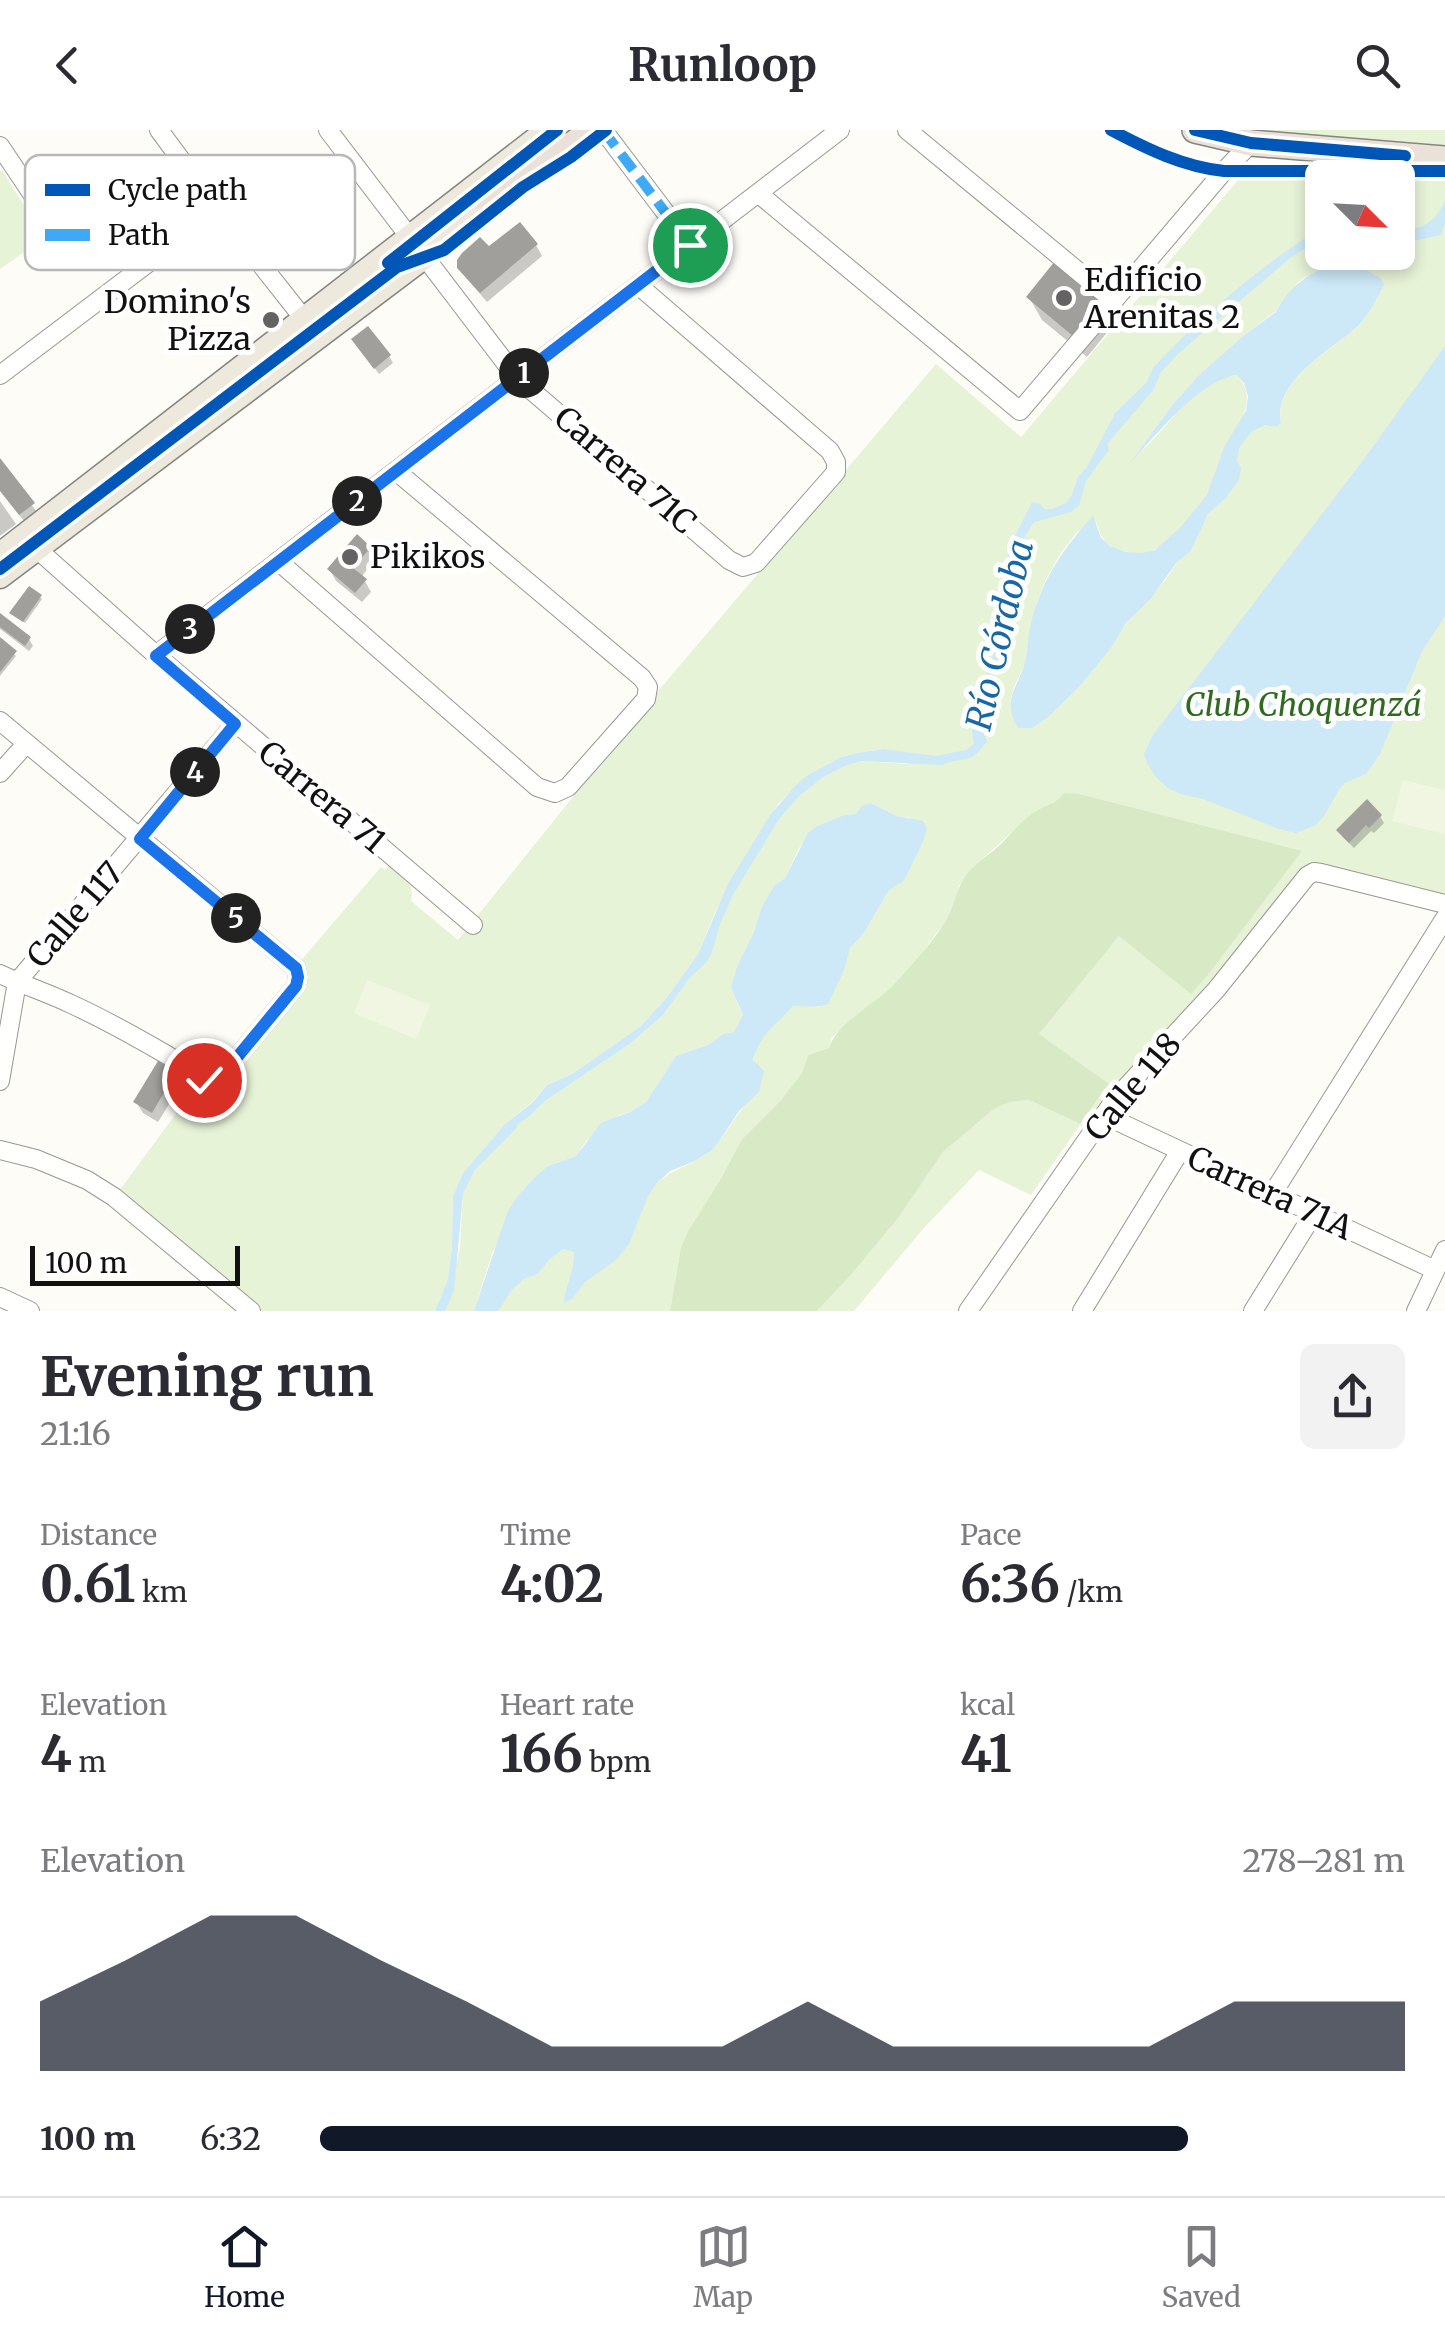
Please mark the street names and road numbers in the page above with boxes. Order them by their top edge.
street label: Carrera 71C [546,398,704,542]
street label: Carrera 71 [250,732,394,862]
street label: Calle 117 [18,854,132,976]
street label: Calle 118 [1076,1025,1190,1149]
street label: Carrera 71A [1181,1137,1359,1249]

